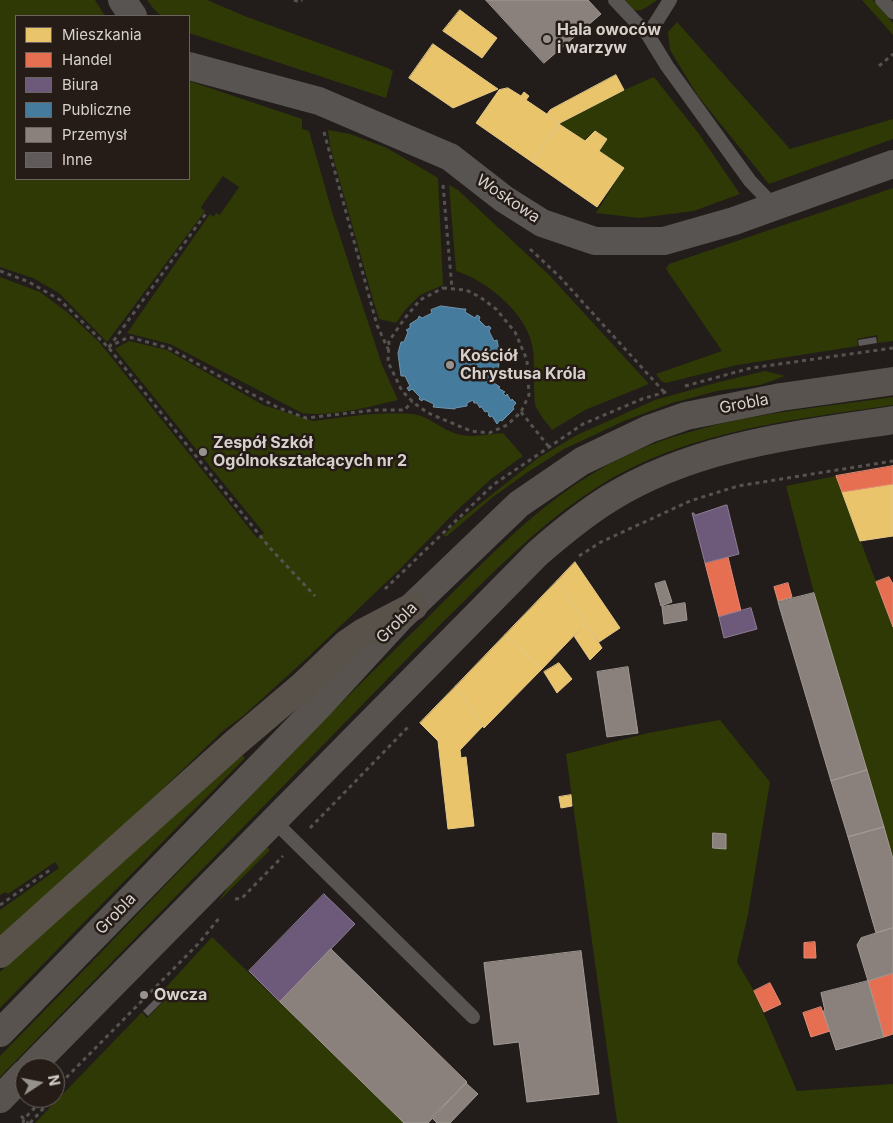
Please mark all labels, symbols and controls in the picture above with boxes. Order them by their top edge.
legend [15,15,190,180]
place label: Hala owoców i warzyw [557,20,661,58]
text: Mieszkania [62,25,142,44]
marker: Hala owoców i warzyw [541,33,553,45]
text: Handel [62,50,112,69]
text: Biura [62,75,98,94]
text: Publiczne [62,100,131,119]
text: Przemysł [62,125,127,144]
text: Inne [62,150,93,169]
street label: Woskowa [472,171,544,227]
place label: Kościół Chrystusa Króla [460,346,586,384]
marker: Kościół Chrystusa Króla [444,359,456,371]
street label: Grobla [718,390,770,418]
place label: Zespół Szkół Ogólnokształcących nr 2 [213,433,407,471]
marker: Zespół Szkół Ogólnokształcących nr 2 [197,446,209,458]
street label: Grobla [373,599,421,647]
street label: Grobla [92,889,140,939]
place label: Owcza [154,985,207,1005]
marker: Owcza [138,989,150,1001]
north arrow [15,1058,65,1108]
text: N [45,1073,64,1087]

